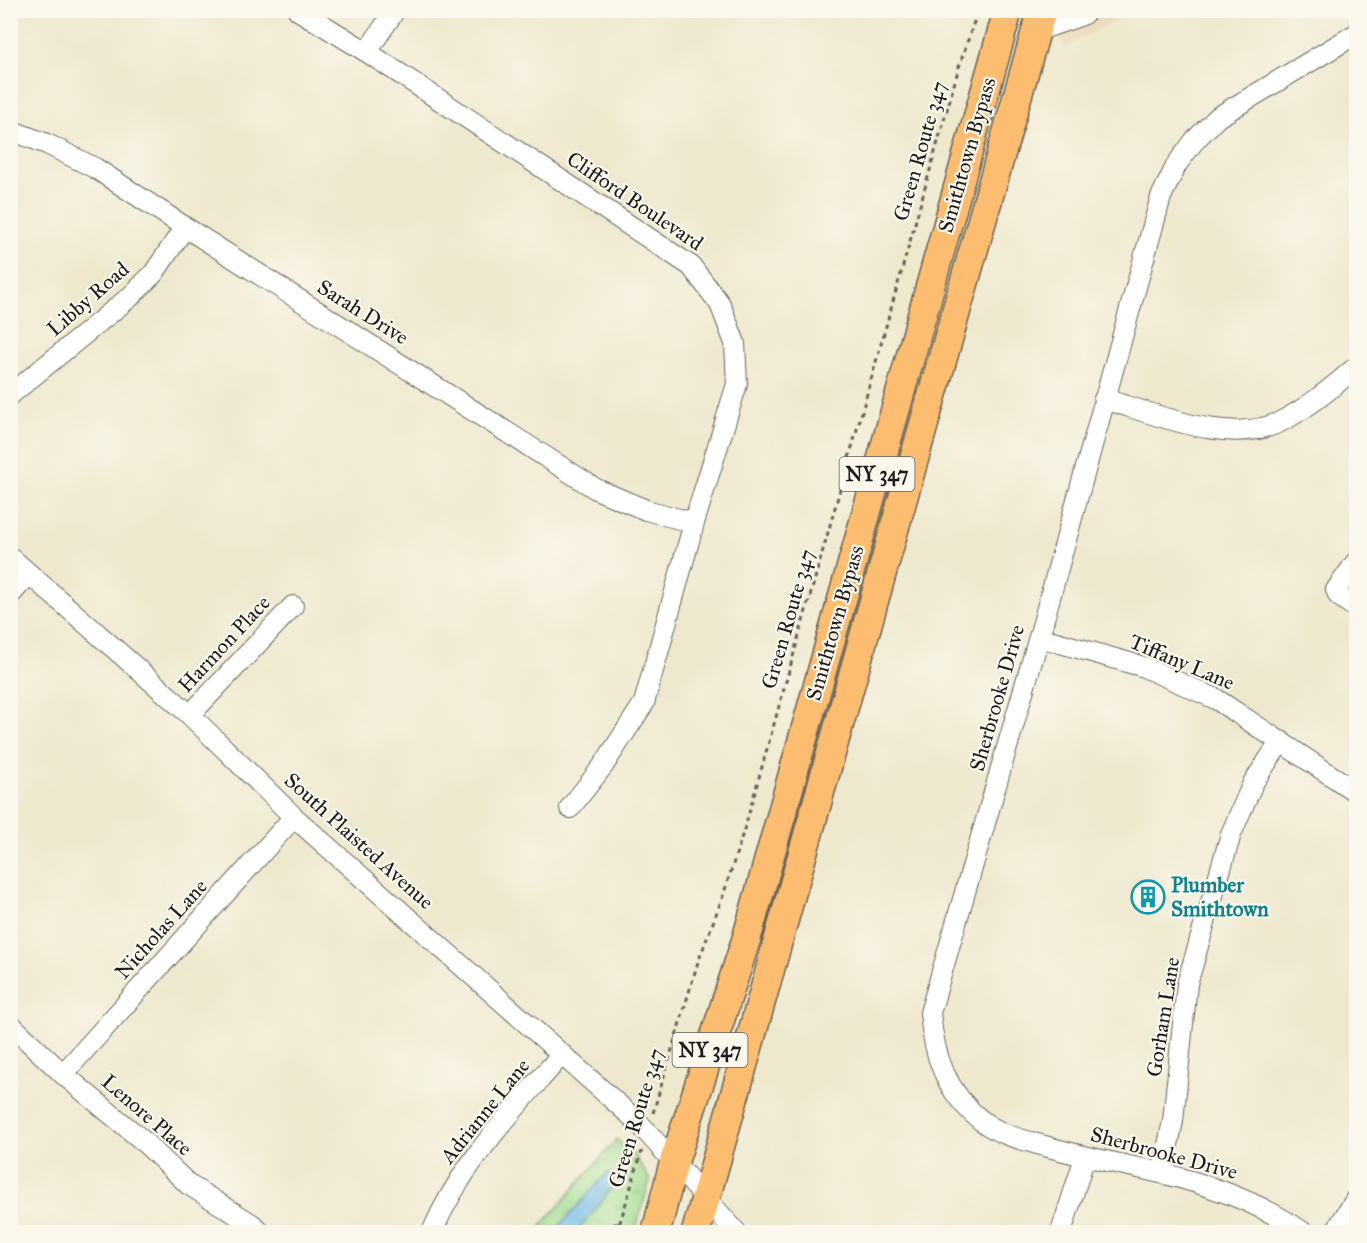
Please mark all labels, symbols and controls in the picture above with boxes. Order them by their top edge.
street label: Smithtown Bypass [932,74,1002,236]
street label: Green Route 347 [888,78,952,224]
street label: Clifford Boulevard [562,146,709,257]
street label: Libby Road [42,256,135,342]
street label: Sarah Drive [313,274,414,350]
road number: NY 347 [840,457,914,491]
street label: Smithtown Bypass [800,542,870,704]
street label: Green Route 347 [756,546,820,692]
street label: Harmon Place [172,590,276,698]
street label: Sherbrooke Drive [964,622,1030,774]
street label: Tiffany Lane [1126,628,1239,696]
street label: South Plaisted Avenue [279,767,439,915]
place label: Plumber Smithtown [1171,872,1269,922]
street label: Nicholas Lane [109,873,213,984]
building icon: Plumber Smithtown [1130,879,1166,915]
street label: Gorham Lane [1141,955,1185,1079]
road number: NY 347 [672,1033,748,1067]
street label: Green Route 347 [603,1045,669,1191]
street label: Adrianne Lane [434,1053,535,1170]
street label: Lenore Place [96,1069,198,1162]
street label: Sherbrooke Drive [1088,1121,1241,1185]

